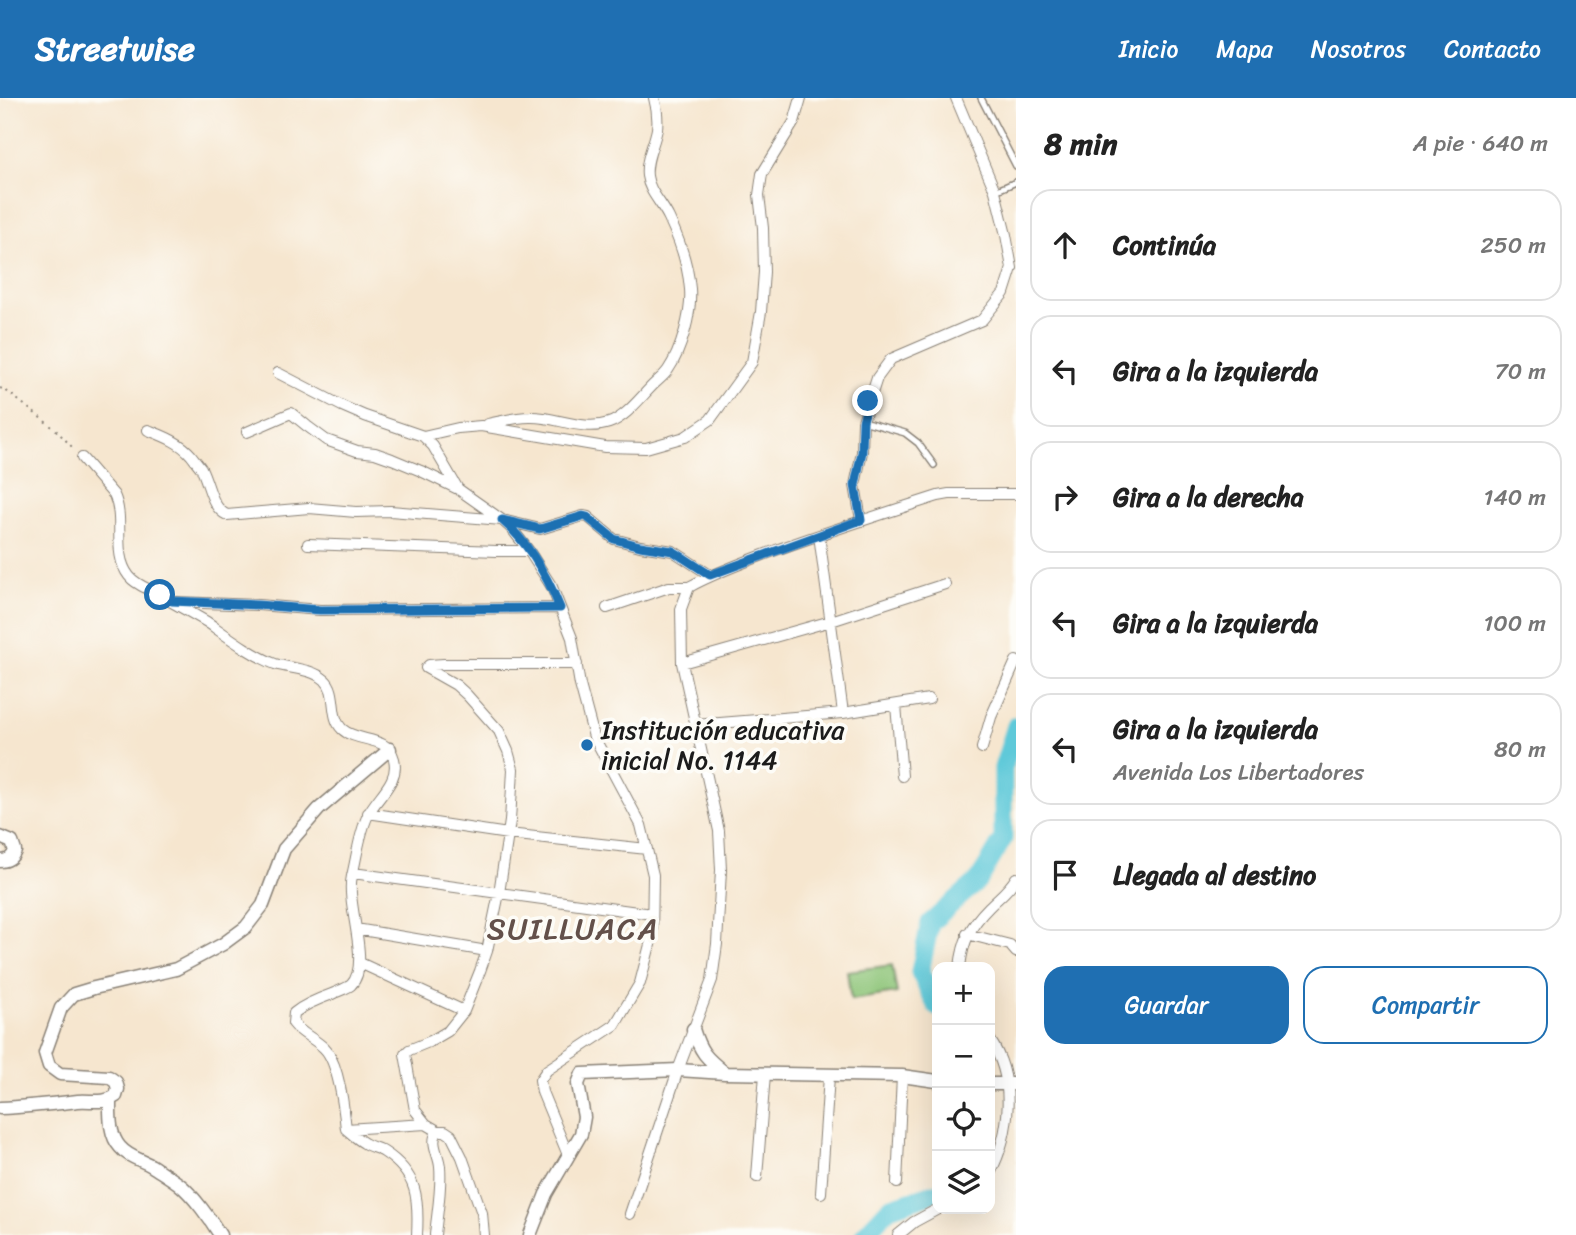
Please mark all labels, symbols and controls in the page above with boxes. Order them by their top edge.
text: Streetwise [35,20,195,78]
text: Inicio [1119,28,1178,70]
text: Mapa [1216,28,1273,70]
text: Nosotros [1311,28,1406,70]
text: Contacto [1444,28,1541,70]
text: 8 min [1044,117,1117,171]
text: A pie · 640 m [1413,123,1548,164]
text: Continúa [1113,222,1216,268]
text: 250 m [1480,225,1546,266]
icon: ahead [1046,226,1084,264]
text: Gira a la izquierda [1113,348,1318,394]
text: 70 m [1495,351,1546,392]
icon: left [1046,352,1084,390]
route end [852,385,883,416]
text: Gira a la derecha [1113,474,1304,520]
text: 140 m [1484,477,1546,518]
icon: right [1046,478,1084,516]
route start [144,579,175,610]
text: Gira a la izquierda [1113,600,1318,646]
text: 100 m [1483,603,1546,644]
icon: left [1046,604,1084,642]
text: Gira a la izquierda [1113,706,1318,752]
place label: Institución educativa inicial No. 1144 [600,707,845,783]
text: 80 m [1494,729,1546,770]
icon: left [1046,730,1084,768]
marker: Institución educativa inicial No. 1144 [579,737,595,753]
text: Avenida Los Libertadores [1113,752,1364,793]
text: Llegada al destino [1113,852,1316,898]
icon: arrive [1046,856,1084,894]
district label: SUILLUACA [487,902,659,956]
map controls [932,962,995,1214]
button: + [932,962,995,1025]
button: Guardar [1044,966,1289,1044]
button: Compartir [1303,966,1548,1044]
button: − [932,1025,995,1088]
button: locate [932,1088,995,1151]
button: layers [932,1151,995,1214]

